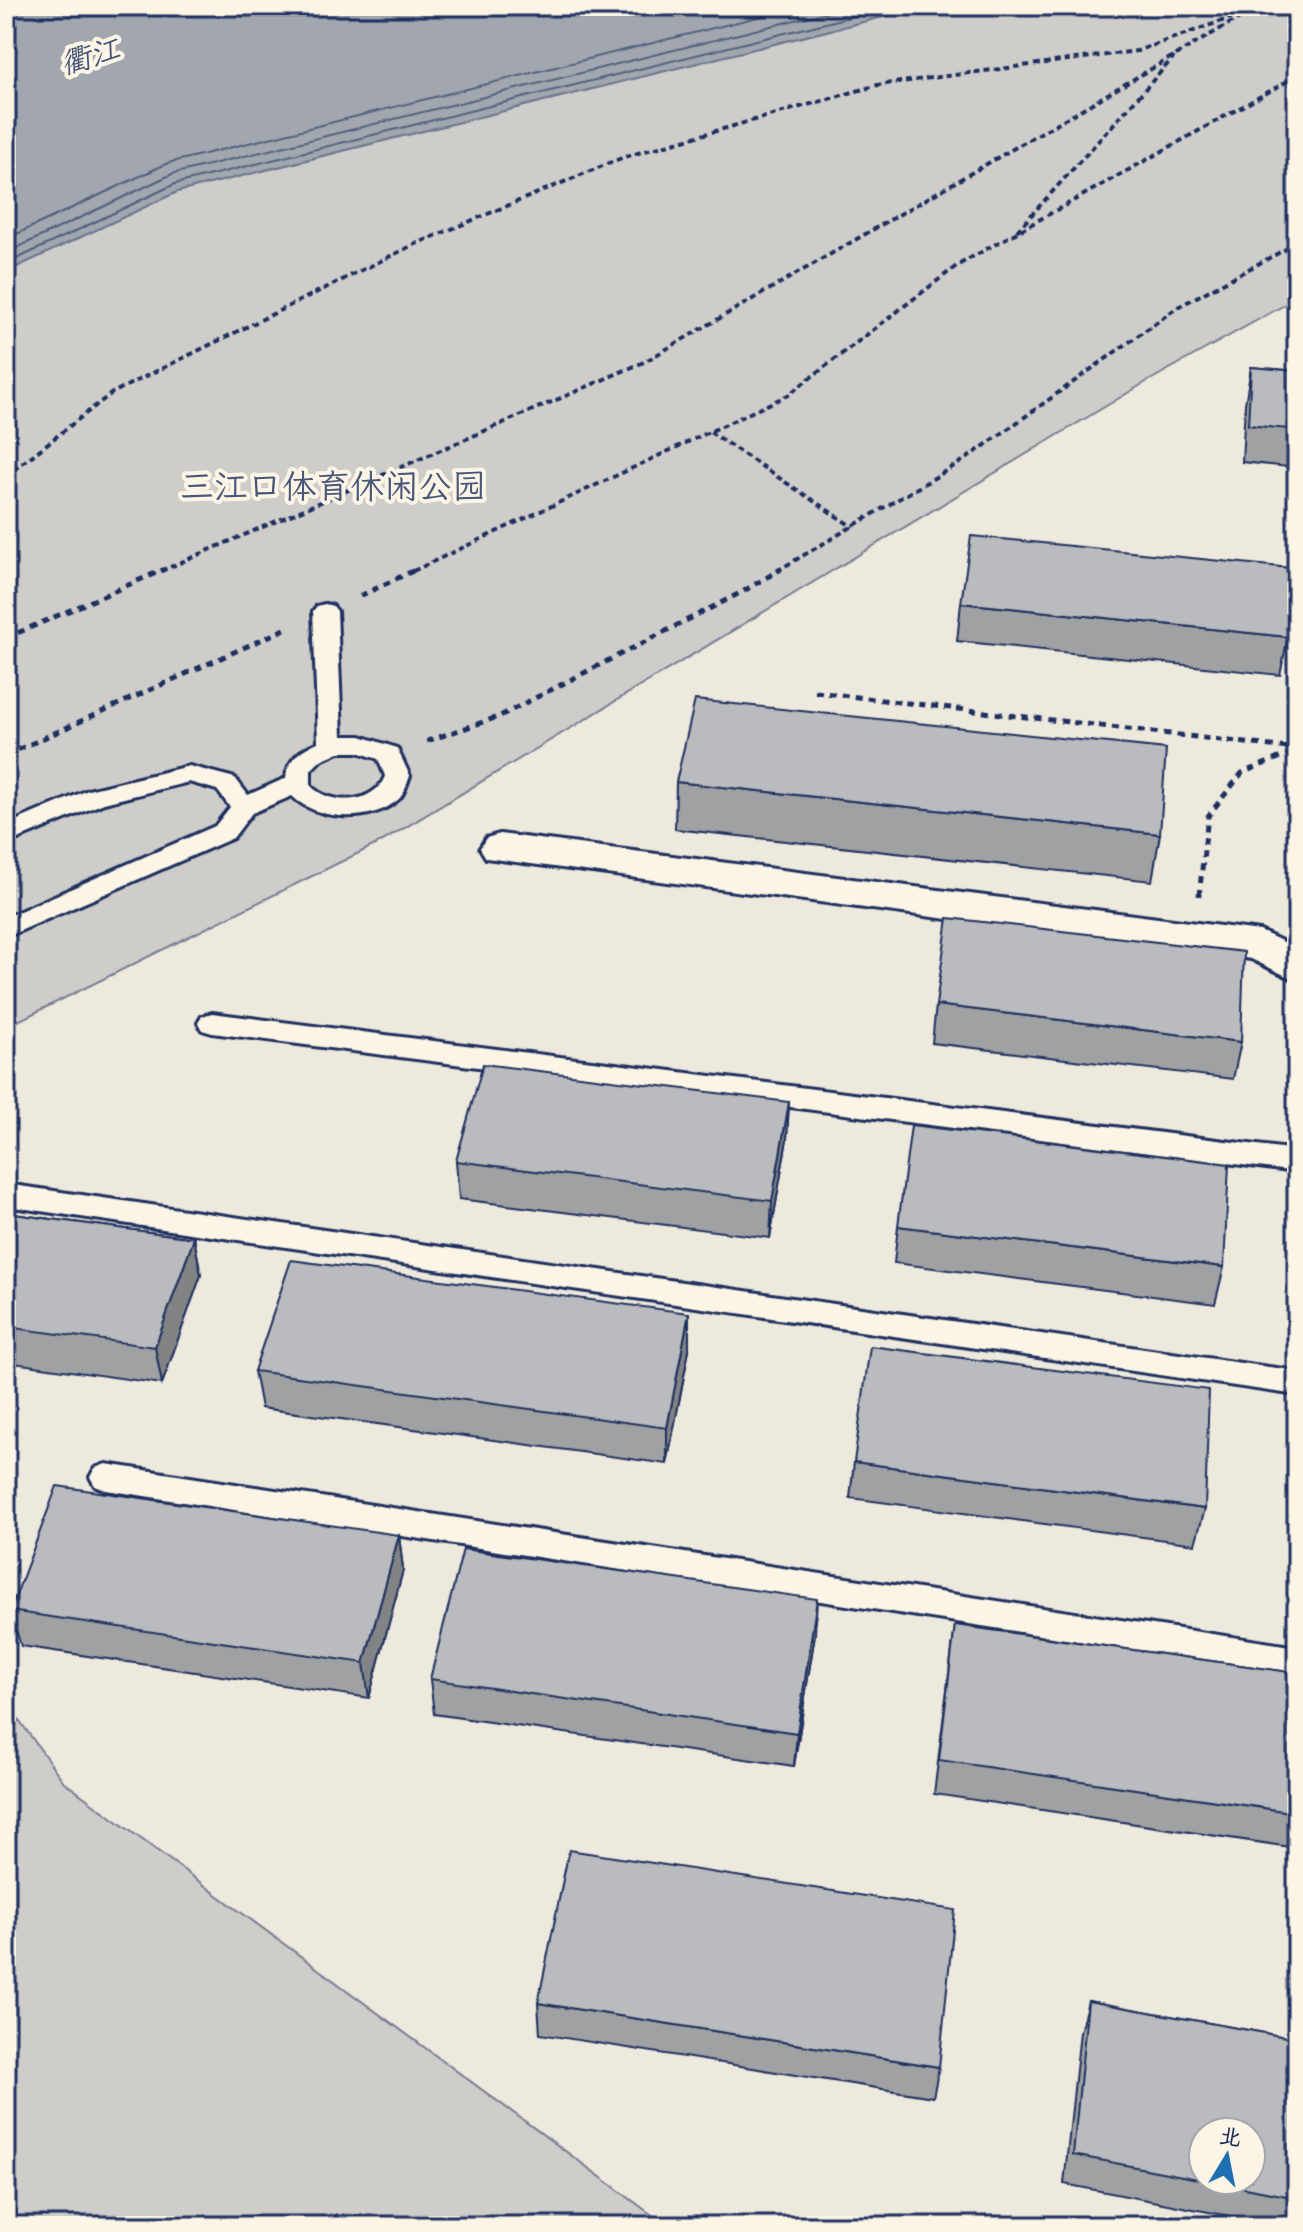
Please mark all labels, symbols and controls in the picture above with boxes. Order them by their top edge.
water label: 衢江 [56,29,128,89]
park label: 三江口体育休闲公园 [180,465,486,515]
north arrow [1187,2116,1267,2196]
text: 北 [1216,2122,1244,2157]

